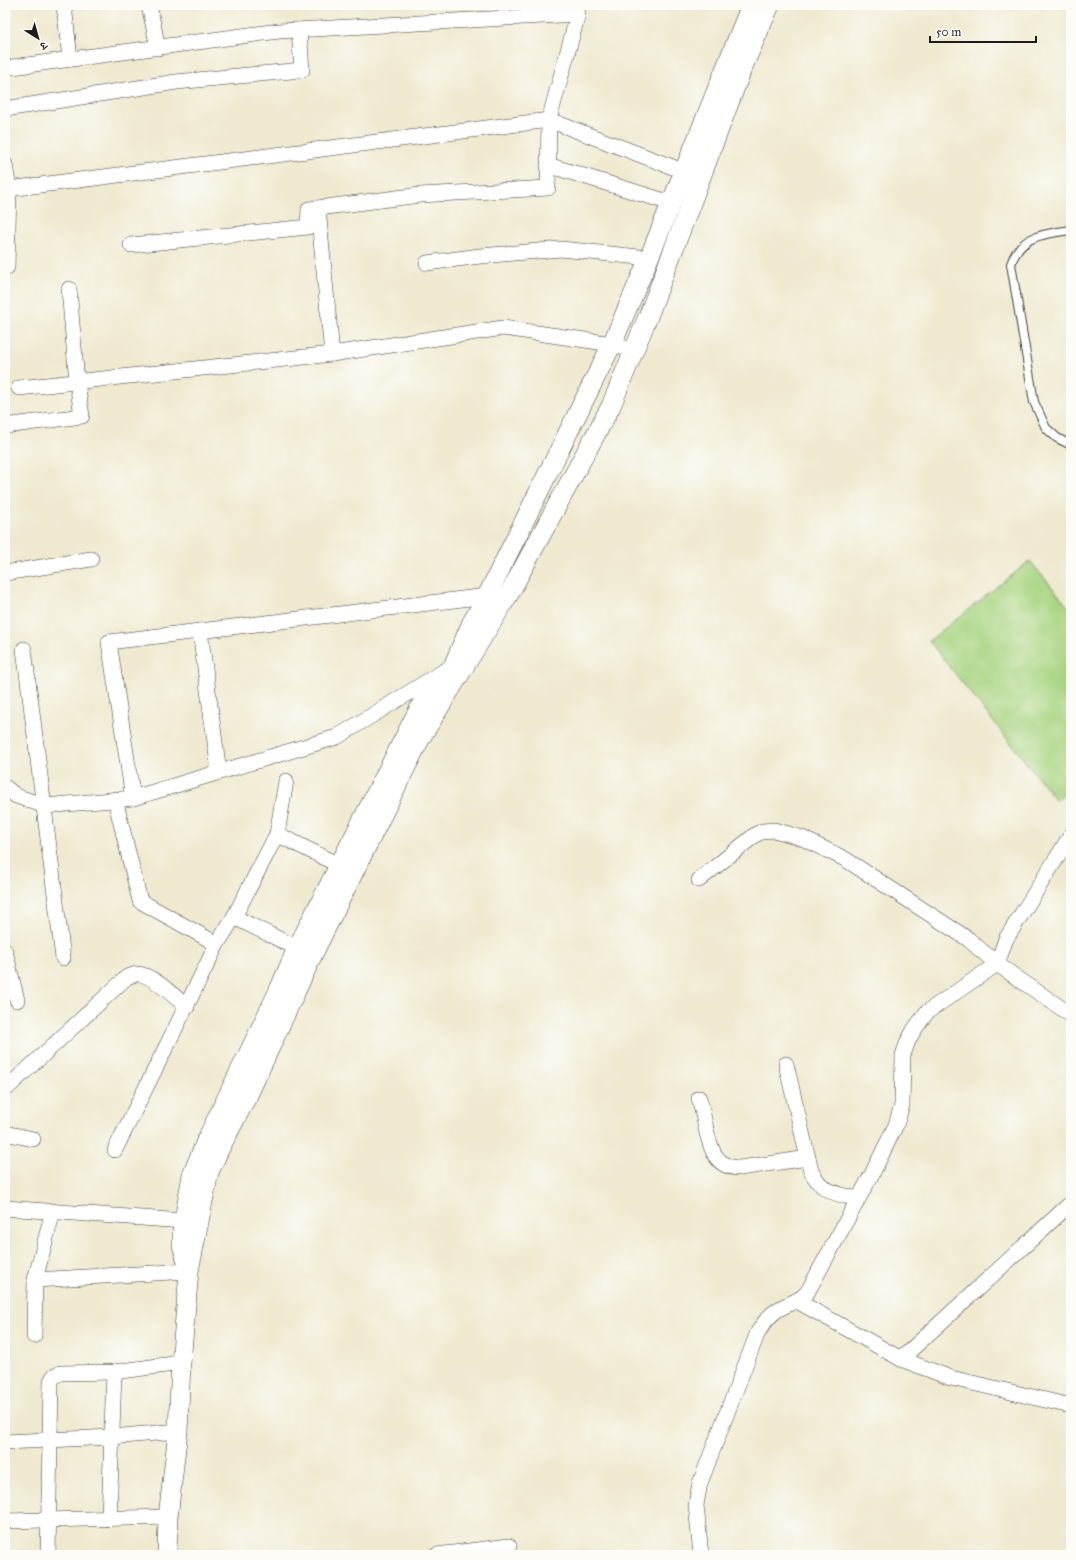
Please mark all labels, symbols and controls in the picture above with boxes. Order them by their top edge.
north arrow [18,18,58,58]
scale bar [930,18,1036,44]
text: 50 m [936,25,961,39]
text: उ [36,38,51,53]

